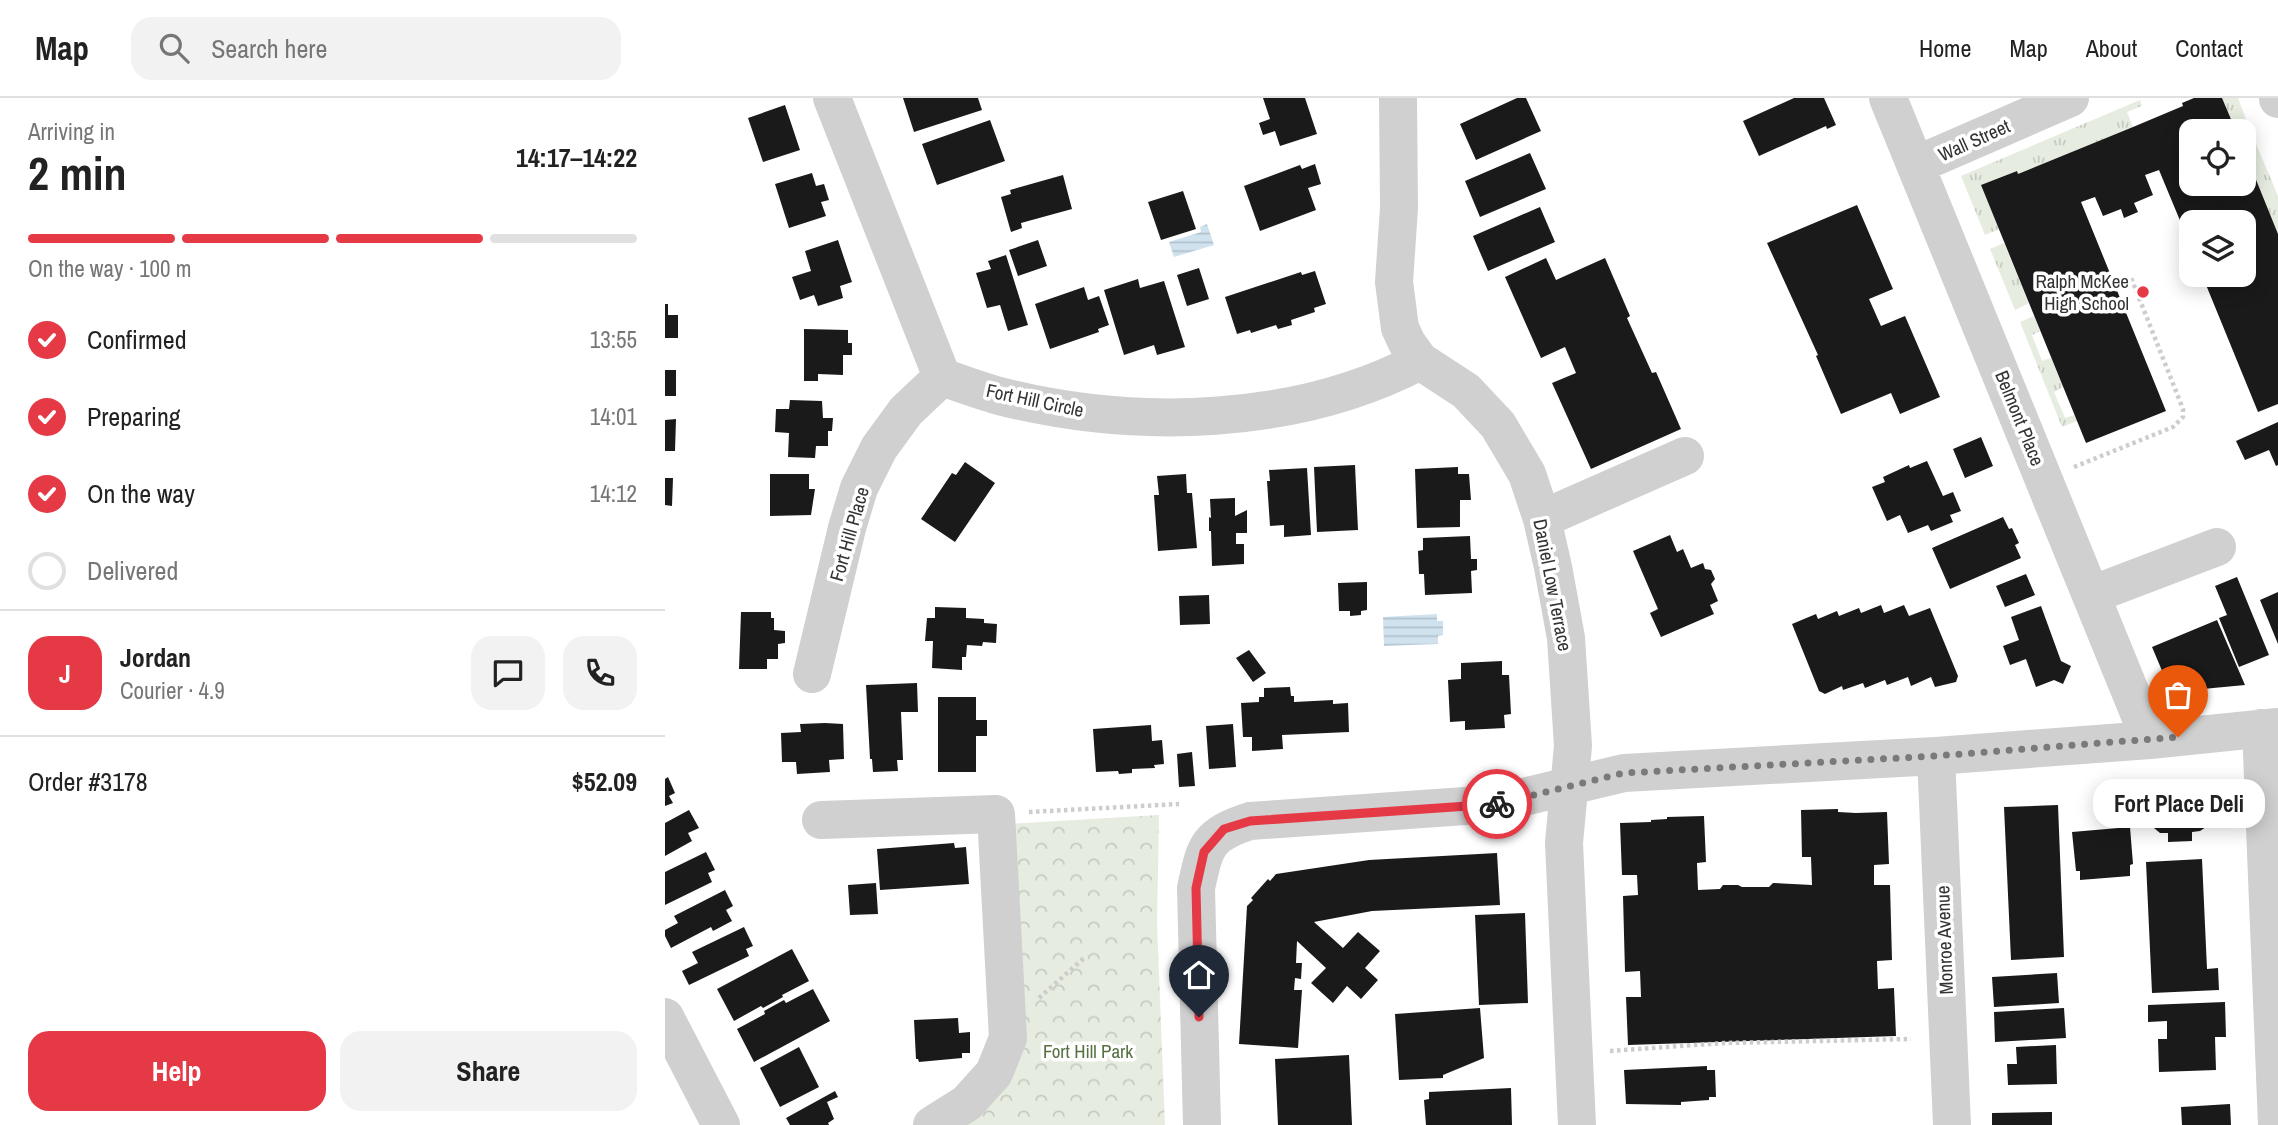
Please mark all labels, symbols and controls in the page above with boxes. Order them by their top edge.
search box [131,17,621,80]
text: Map [35,26,89,70]
icon: search [155,29,193,67]
text: Search here [211,31,327,66]
text: Home [1919,32,1971,64]
text: Map [2009,32,2048,64]
text: About [2086,32,2137,64]
text: Contact [2175,32,2243,64]
street label: Wall Street [1934,112,2014,167]
text: Arriving in [28,116,115,147]
map controls [2179,119,2256,287]
button: locate [2179,119,2256,196]
text: 14:17–14:22 [516,140,637,175]
text: 2 min [28,142,127,204]
button: layers [2179,210,2256,287]
text: On the way · 100 m [28,253,192,284]
place label: Ralph McKee High School [2035,268,2129,316]
marker: Ralph McKee High School [2135,284,2151,300]
icon: check [28,321,66,359]
text: Confirmed [87,322,187,357]
text: 13:55 [590,324,637,355]
street label: Belmont Place [1989,367,2051,469]
street label: Fort Hill Circle [984,377,1086,423]
icon: check [28,398,66,436]
text: Preparing [87,399,181,434]
text: 14:01 [590,401,637,432]
icon: check [28,475,66,513]
text: On the way [87,476,195,511]
text: 14:12 [590,478,637,509]
street label: Fort Hill Place [823,484,875,584]
street label: Daniel Low Terrace [1527,517,1579,653]
text: Delivered [87,553,178,588]
button: chat [471,636,545,710]
button: phone [563,636,637,710]
text: Jordan [120,640,191,675]
text: J [59,656,71,691]
pin [2148,665,2208,737]
text: Courier · 4.9 [120,675,225,706]
icon: bag [2159,676,2197,714]
text: Order #3178 [28,764,148,799]
text: $52.09 [572,764,637,799]
courier [1462,769,1532,839]
callout: Fort Place Deli [2092,779,2264,828]
icon: bike [1478,785,1516,823]
text: Fort Place Deli [2114,788,2244,819]
street label: Monroe Avenue [1929,885,1959,995]
pin [1169,945,1229,1017]
icon: home [1180,956,1218,994]
button: Help [28,1031,326,1111]
button: Share [340,1031,637,1111]
park label: Fort Hill Park [1043,1038,1133,1064]

